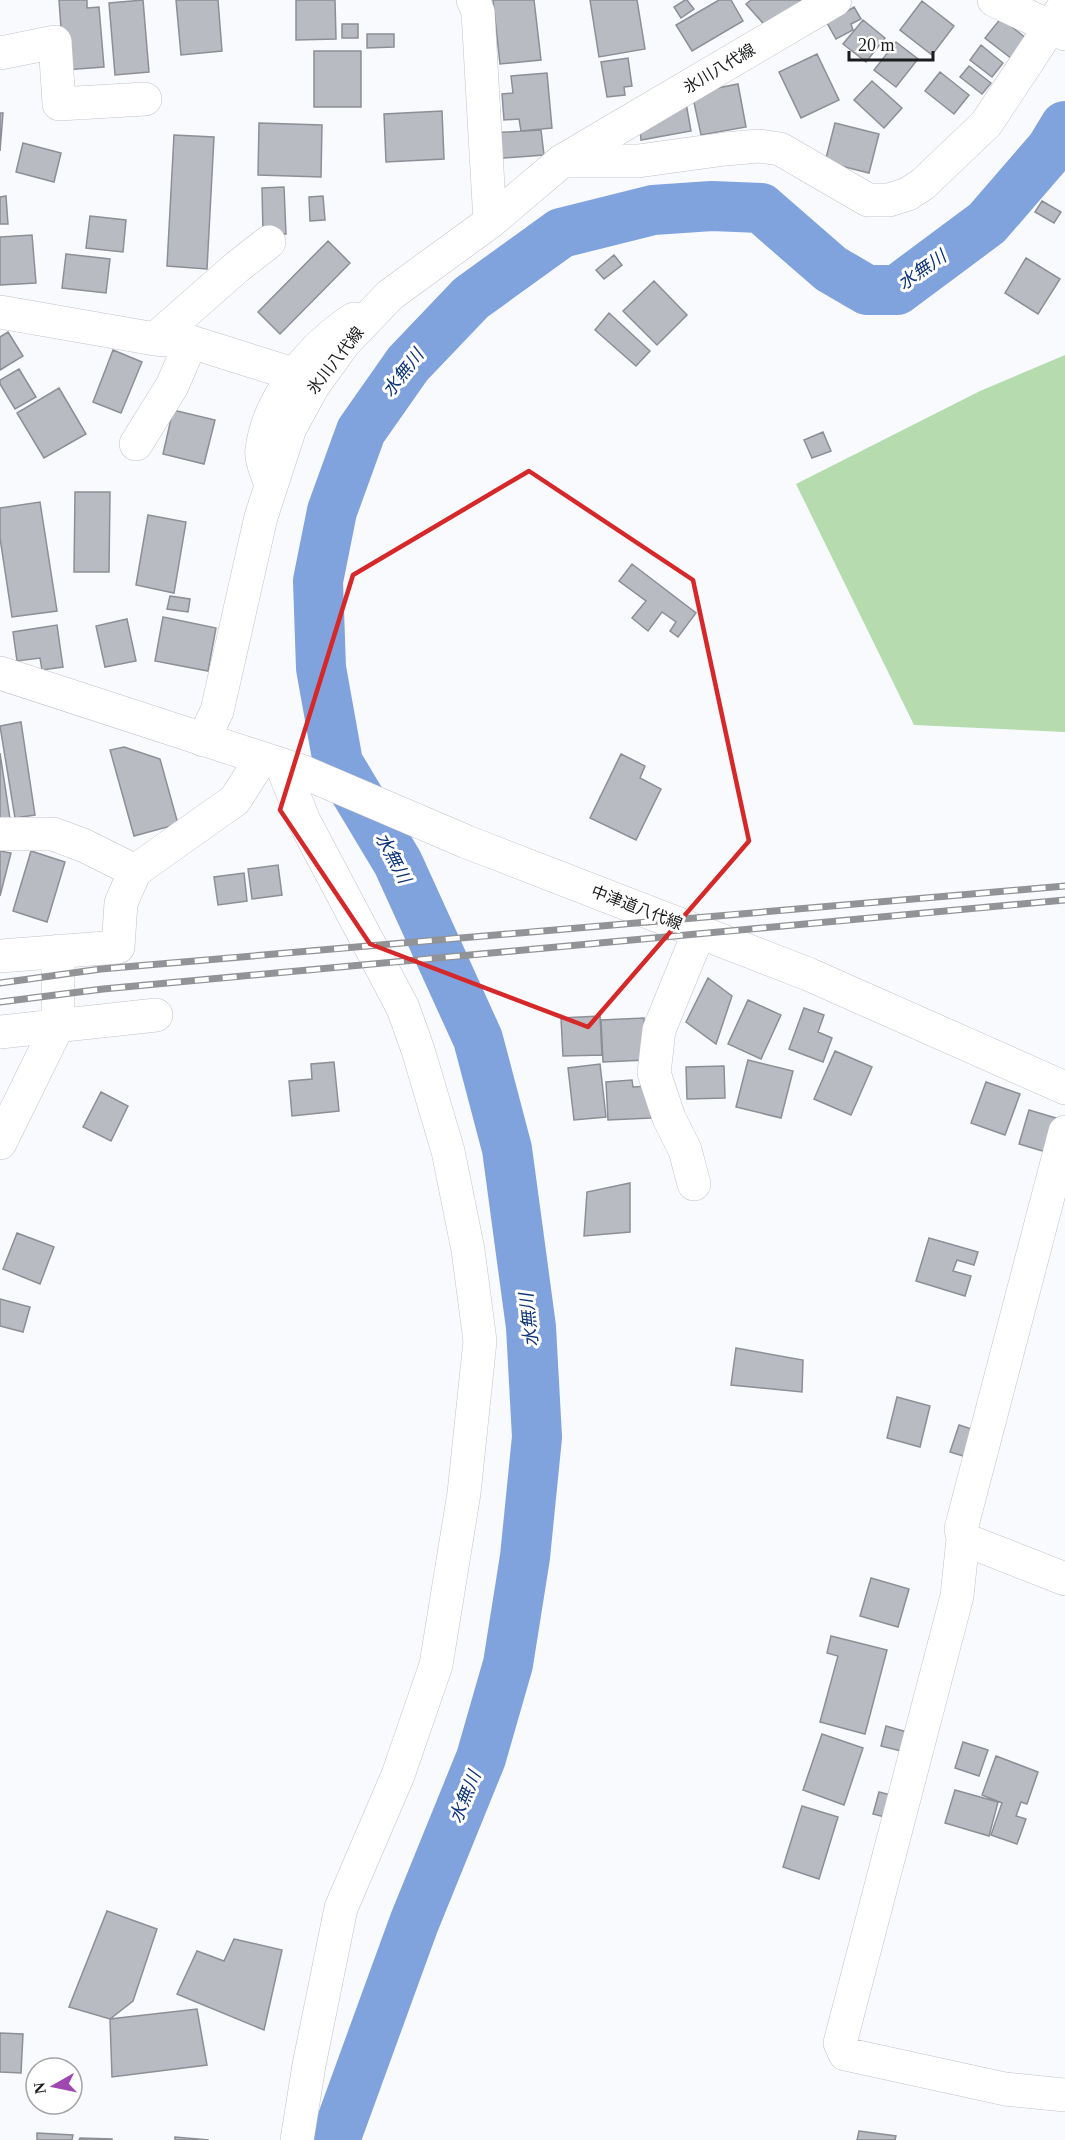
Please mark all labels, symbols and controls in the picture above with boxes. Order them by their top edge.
scale bar [849,24,933,62]
text: 20 m [858,35,895,55]
street label: 氷川八代線 [681,41,758,96]
water label: 水無川 [894,245,951,294]
street label: 氷川八代線 [304,324,367,397]
water label: 水無川 [378,344,429,400]
water label: 水無川 [371,829,415,888]
street label: 中津道八代線 [589,882,685,933]
water label: 水無川 [516,1290,542,1348]
water label: 水無川 [446,1766,485,1826]
north arrow [24,2056,84,2116]
text: N [30,2081,49,2095]

